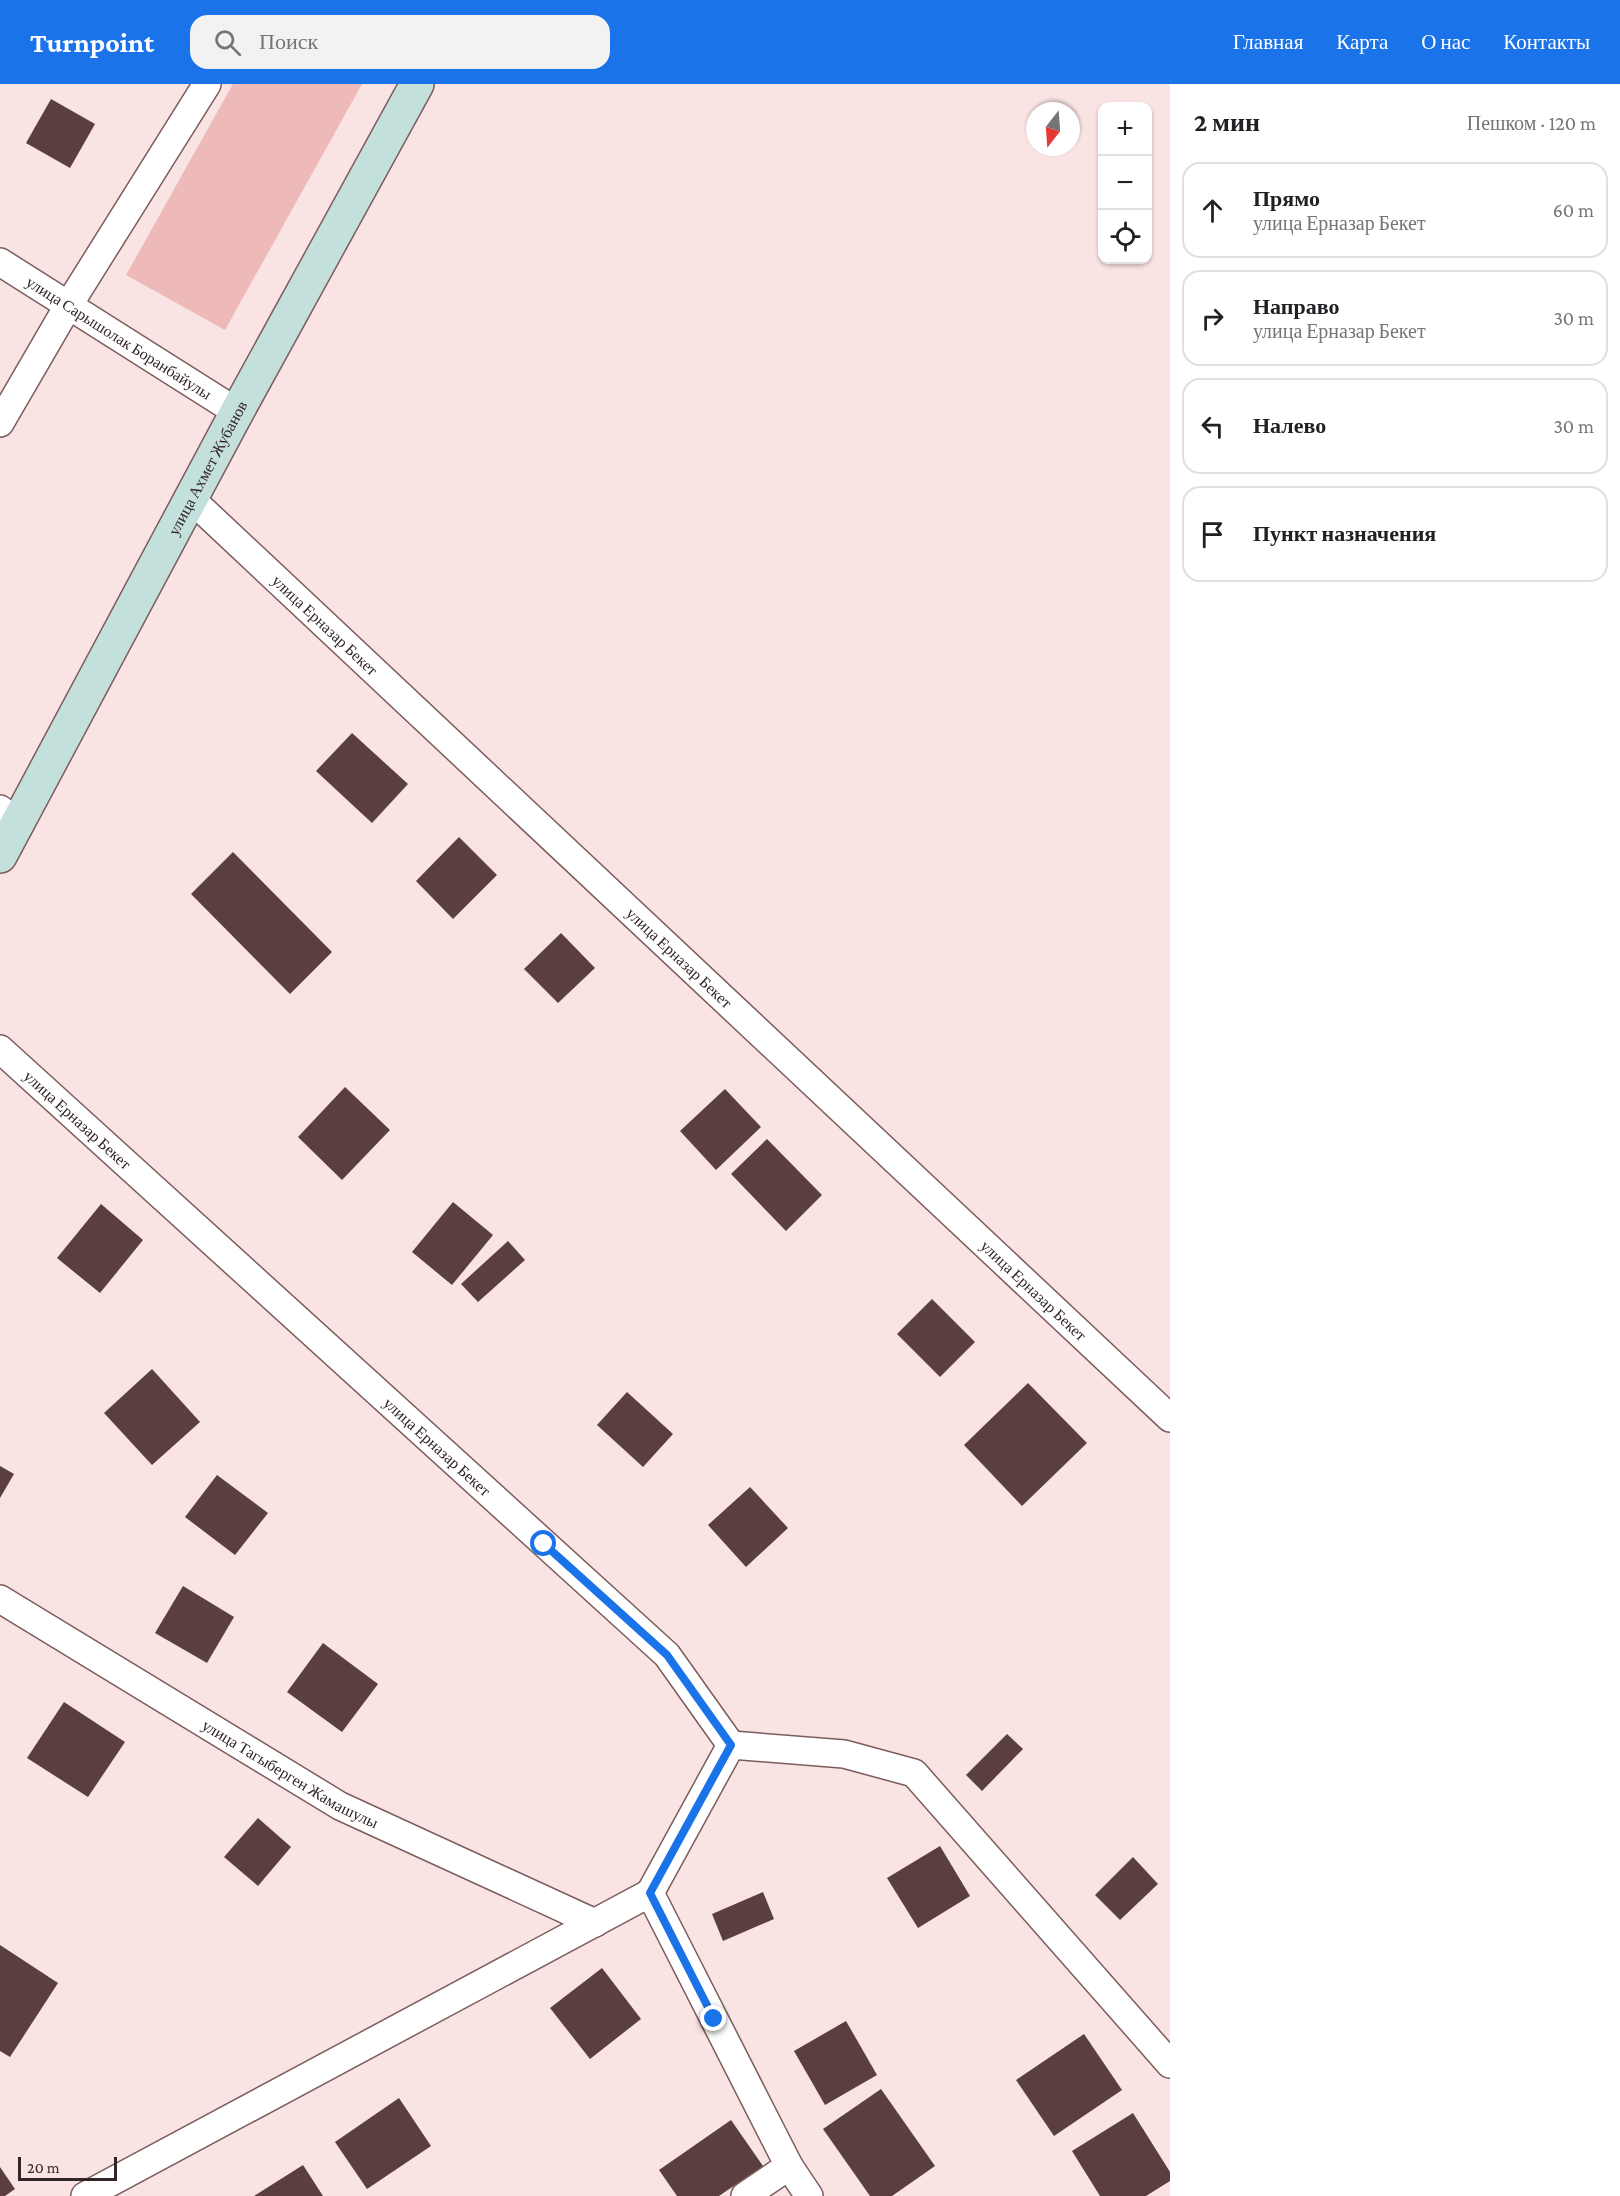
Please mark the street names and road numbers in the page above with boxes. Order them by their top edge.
street label: улица Сарышолак Боранбайулы [23,273,215,403]
street label: улица Ахмет Жубанов [165,397,251,539]
street label: улица Ерназар Бекет [268,572,381,679]
street label: улица Ерназар Бекет [622,904,735,1011]
street label: улица Ерназар Бекет [20,1067,134,1173]
street label: улица Ерназар Бекет [977,1237,1090,1344]
street label: улица Ерназар Бекет [380,1394,494,1500]
street label: улица Тагыберген Жамашулы [199,1716,381,1832]

